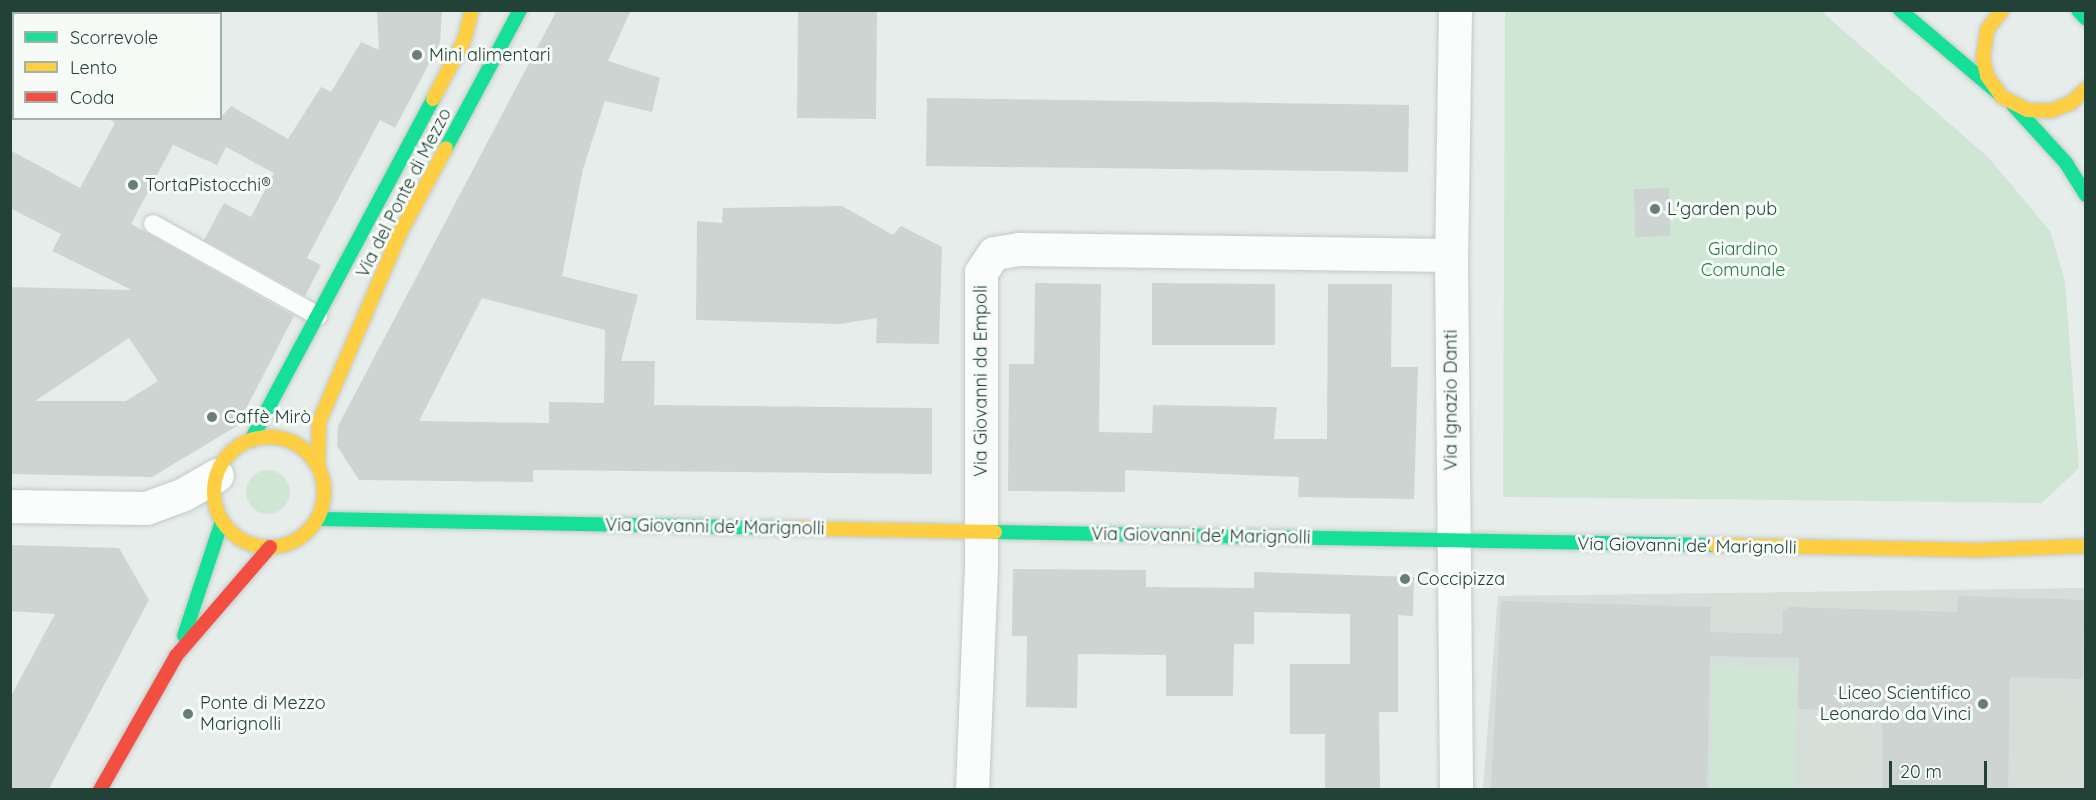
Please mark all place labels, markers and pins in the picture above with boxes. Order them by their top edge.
place label: Mini alimentari [429,44,551,66]
marker: Mini alimentari [410,48,424,62]
place label: TortaPistocchi® [145,174,271,196]
marker: TortaPistocchi® [126,178,140,192]
place label: L'garden pub [1667,198,1777,220]
marker: L'garden pub [1648,202,1662,216]
place label: Caffè Mirò [224,406,311,428]
marker: Caffè Mirò [205,410,219,424]
place label: Coccipizza [1417,568,1505,590]
marker: Coccipizza [1398,572,1412,586]
place label: Liceo Scientifico Leonardo da Vinci [1820,683,1971,726]
place label: Ponte di Mezzo Marignolli [200,693,326,736]
marker: Liceo Scientifico Leonardo da Vinci [1976,697,1990,711]
marker: Ponte di Mezzo Marignolli [181,707,195,721]

